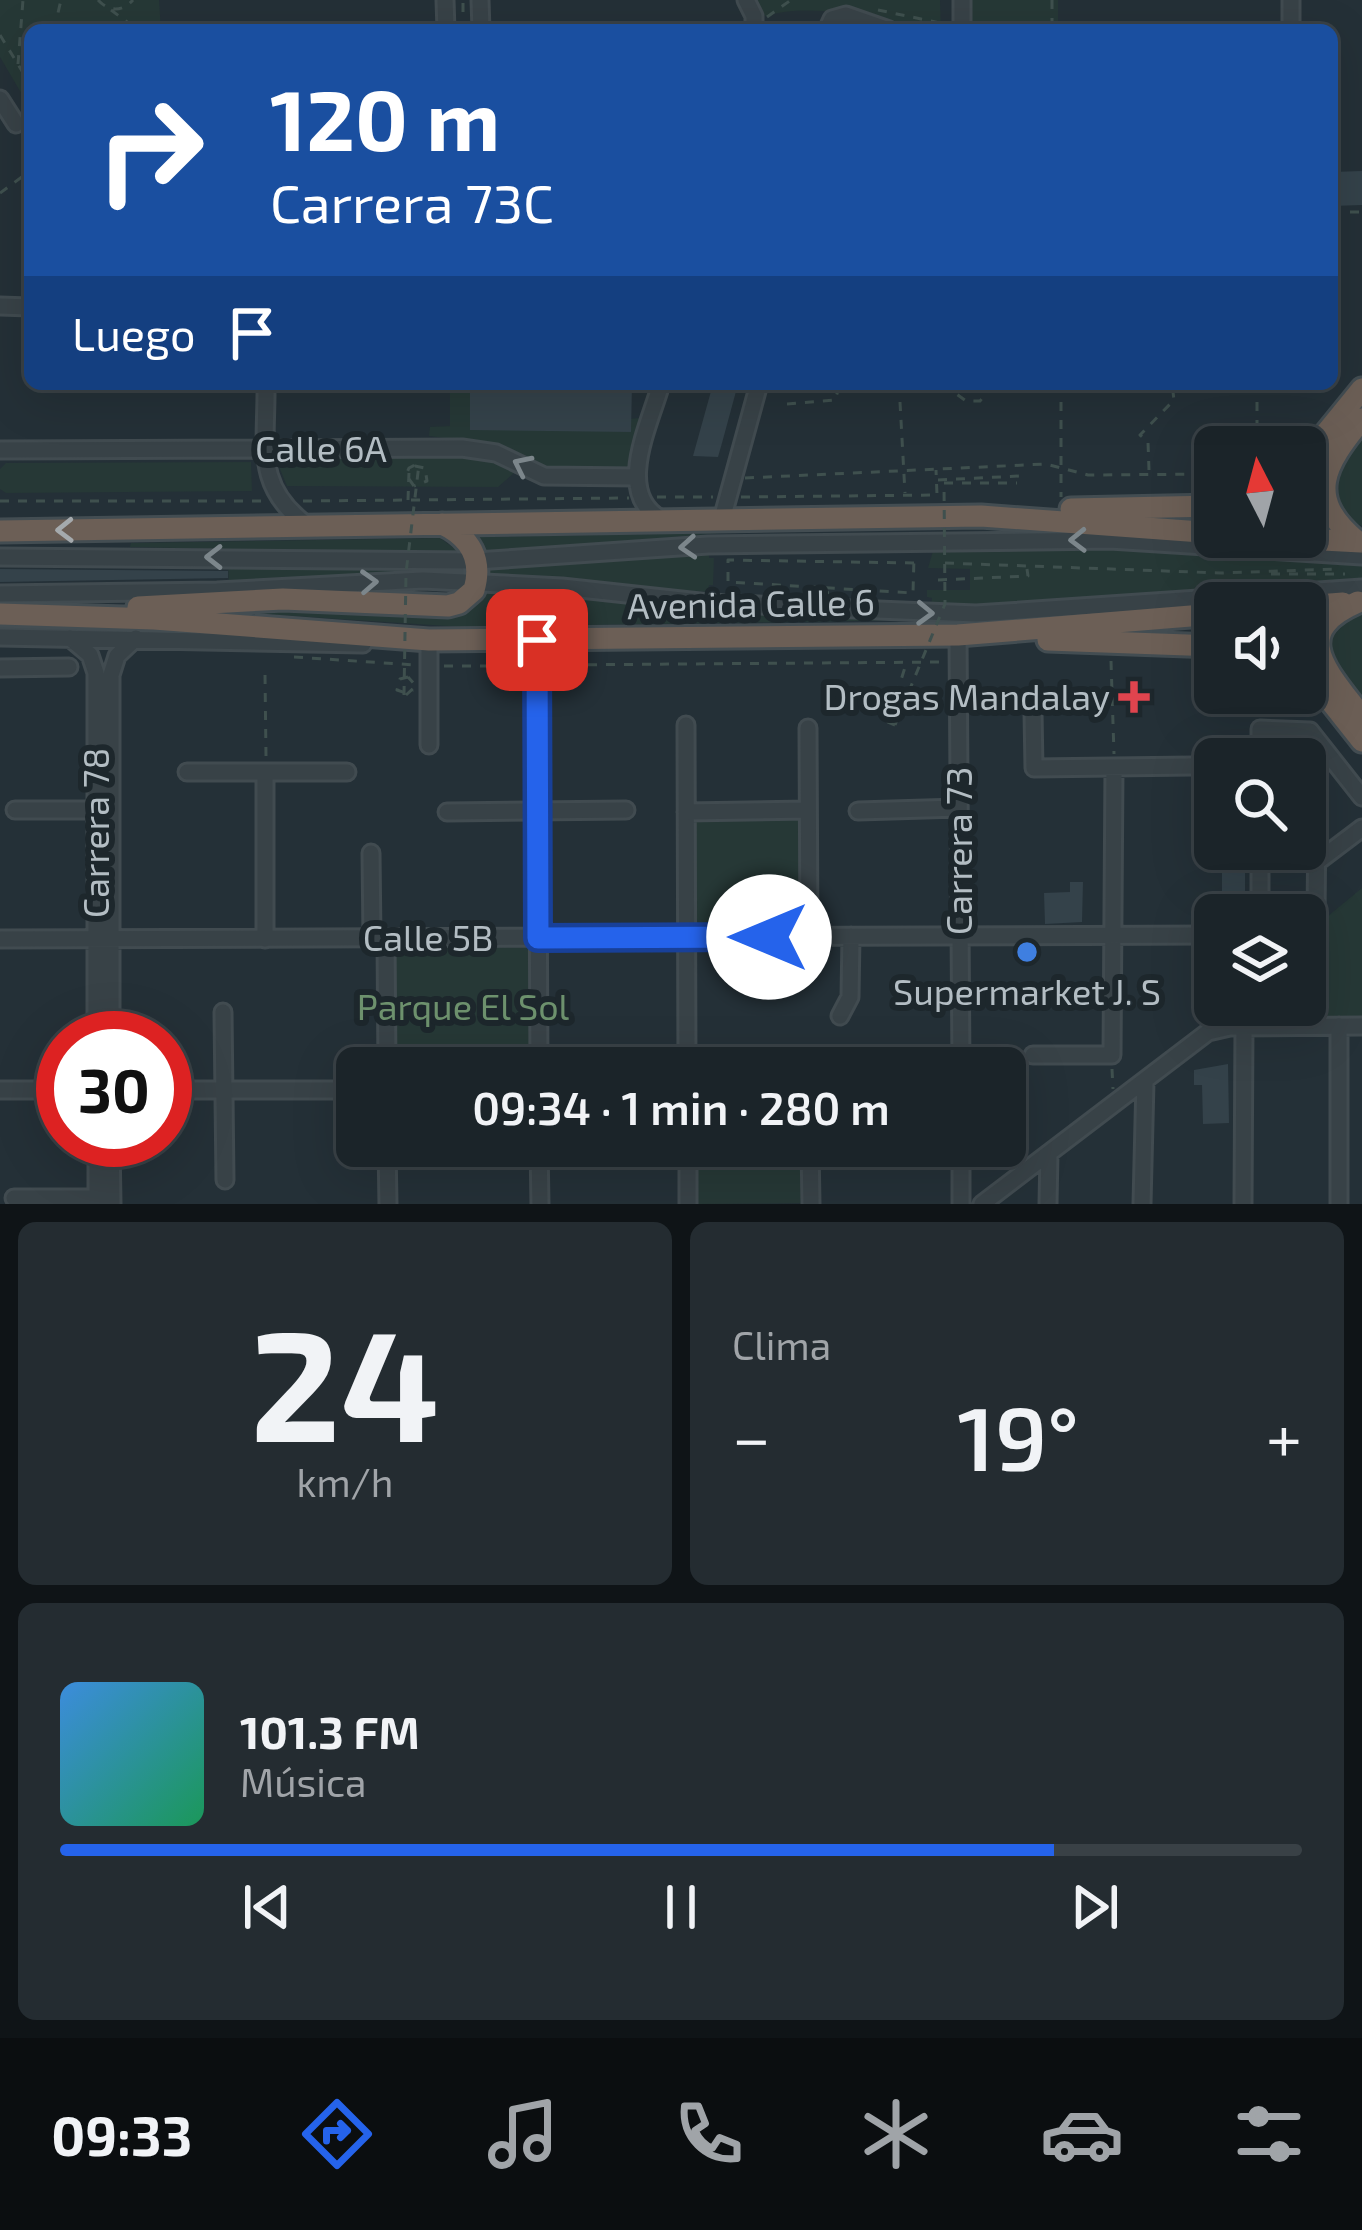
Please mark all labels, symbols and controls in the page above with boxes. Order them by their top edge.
text: 120 m [270,67,500,168]
icon: right [72,72,228,228]
text: Carrera 73C [270,169,554,234]
icon: arrive [219,300,285,366]
text: Luego [72,306,195,360]
street label: Calle 6A [255,426,388,469]
north arrow [1194,426,1326,558]
map controls [1194,426,1326,1026]
one-way arrow [513,456,534,480]
one-way arrow [55,516,74,542]
one-way arrow [1068,527,1087,553]
one-way arrow [678,533,697,559]
one-way arrow [204,544,222,570]
one-way arrow [360,569,379,595]
street label: Avenida Calle 6 [627,579,875,626]
button: sound [1194,582,1326,714]
pin [486,589,588,691]
one-way arrow [916,600,935,626]
icon: arrive [504,607,570,673]
place label: Drogas Mandalay [824,674,1110,717]
marker: Drogas Mandalay [1121,684,1147,710]
button: search [1194,738,1326,870]
street label: Carrera 78 [73,748,116,918]
street label: Carrera 73 [936,767,979,935]
position arrow [706,874,832,1000]
button: layers [1194,894,1326,1026]
street label: Calle 5B [363,915,493,958]
marker: Supermarket J. S [1014,939,1040,965]
place label: Supermarket J. S [893,969,1161,1012]
park label: Parque El Sol [357,984,570,1027]
speed limit sign: 30 [36,1011,192,1167]
text: 09:34 · 1 min · 280 m [472,1080,890,1134]
text: 24 [250,1286,440,1473]
text: Clima [732,1321,831,1368]
text: 19° [957,1381,1079,1489]
text: − [732,1396,771,1475]
text: + [1266,1396,1302,1475]
text: km/h [297,1458,393,1505]
text: 101.3 FM [240,1704,420,1758]
text: Música [240,1758,366,1805]
icon: previous [234,1874,300,1940]
icon: pause [648,1874,714,1940]
icon: next [1062,1874,1128,1940]
icon: directions [295,2092,379,2176]
icon: music [481,2092,565,2176]
icon: phone [667,2092,751,2176]
icon: climate [854,2092,938,2176]
icon: car [1040,2092,1124,2176]
icon: filters [1227,2092,1311,2176]
text: 09:33 [51,2102,192,2167]

